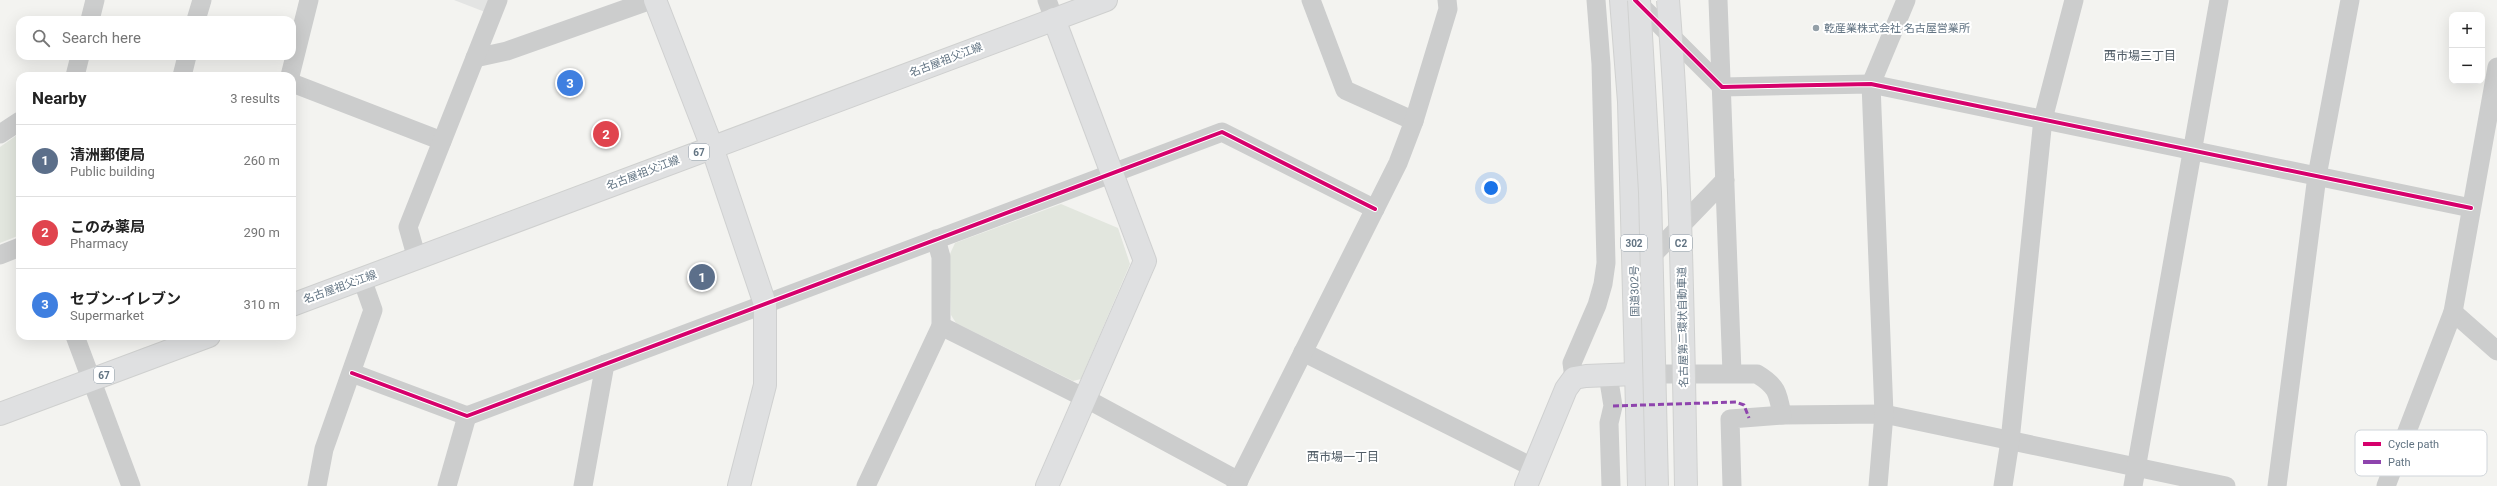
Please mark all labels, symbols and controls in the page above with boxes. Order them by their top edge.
map controls [2449,12,2485,84]
button: + [2449,12,2485,48]
search box [16,16,296,60]
place label: 乾産業株式会社 名古屋営業所 [1824,22,1971,35]
marker: 乾産業株式会社 名古屋営業所 [1811,23,1821,33]
icon: search [30,27,52,49]
text: Search here [62,29,141,47]
street label: 名古屋祖父江線 [908,40,984,80]
button: − [2449,48,2485,84]
district label: 西市場三丁目 [2104,49,2176,63]
pin: 3 [557,68,583,98]
text: Nearby [32,88,87,108]
text: 3 results [230,91,280,106]
pin: 2 [593,119,619,149]
road number: 67 [689,144,709,160]
text: 清洲郵便局 [70,146,145,164]
text: 1 [41,153,49,168]
text: 260 m [243,153,280,168]
street label: 名古屋祖父江線 [605,153,681,193]
text: Public building [70,164,155,179]
your location [1481,178,1501,198]
text: このみ薬局 [70,218,145,236]
text: 2 [41,225,49,240]
text: 290 m [243,225,280,240]
road number: 302 [1621,235,1647,251]
road number: C2 [1670,235,1692,251]
text: Pharmacy [70,236,128,251]
pin: 1 [689,262,715,292]
street label: 国道302号 [1628,265,1642,317]
street label: 名古屋第二環状自動車道 [1675,266,1691,388]
street label: 名古屋祖父江線 [302,268,378,306]
text: セブン-イレブン [70,290,181,308]
text: 3 [41,297,49,312]
text: 310 m [243,297,280,312]
text: Supermarket [70,308,144,323]
road number: 67 [94,367,114,383]
legend [2355,430,2487,476]
text: Cycle path [2388,438,2439,451]
district label: 西市場一丁目 [1307,450,1379,464]
text: Path [2388,456,2411,469]

